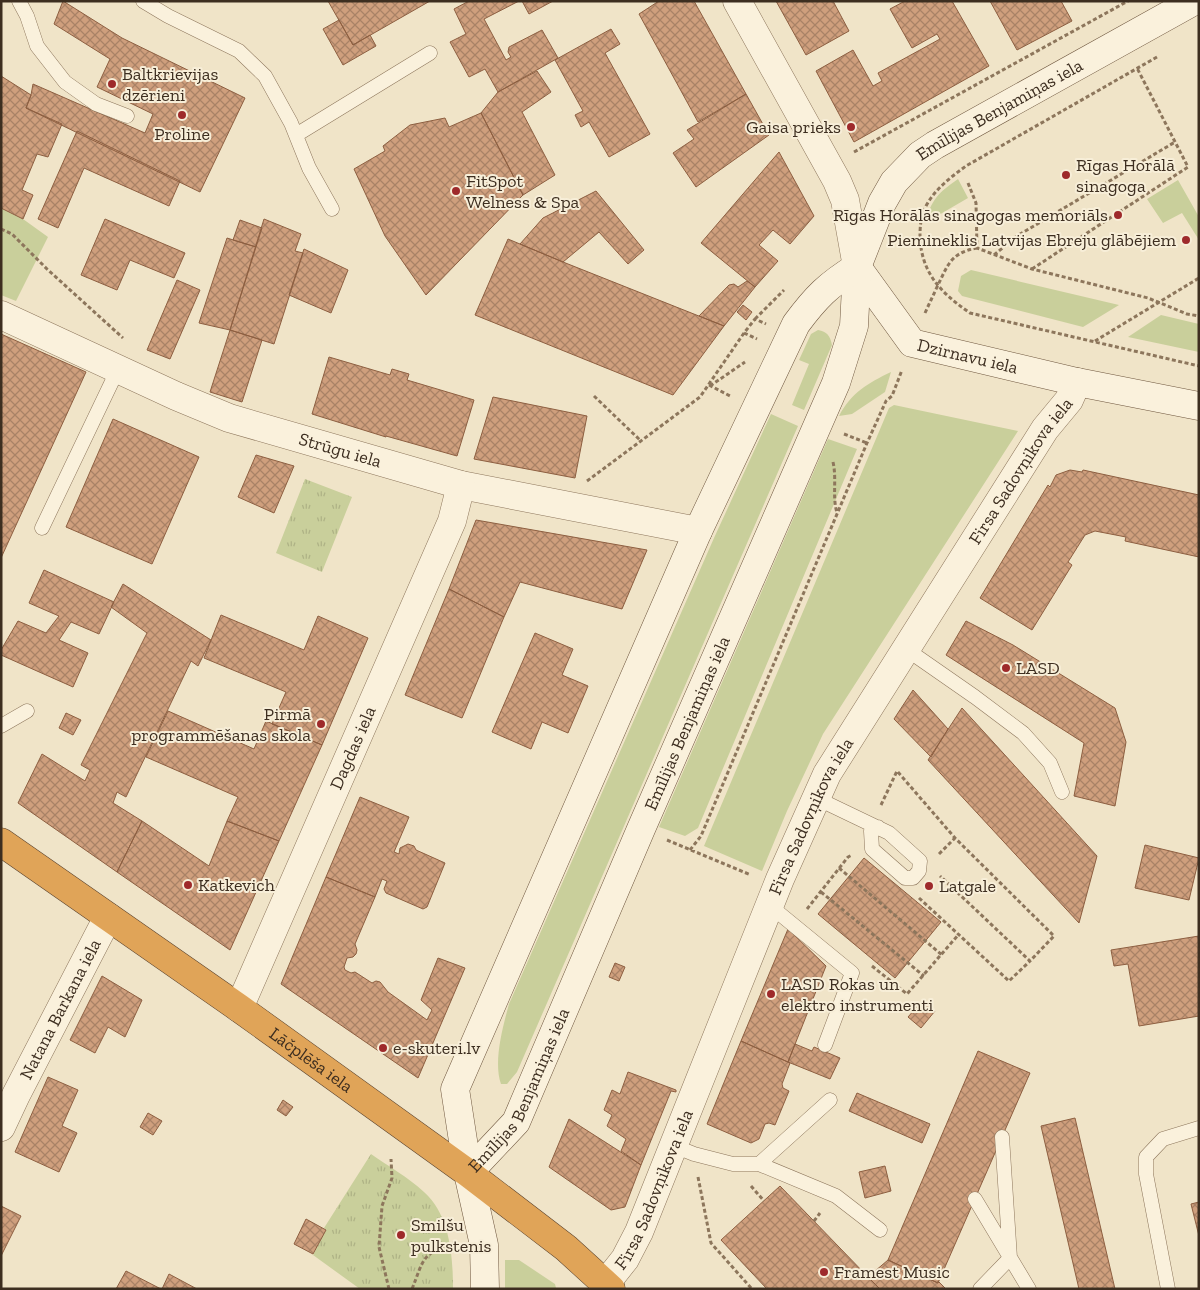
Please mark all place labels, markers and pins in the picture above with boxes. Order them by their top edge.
place label: Baltkrievijas dzērieni [122,63,219,106]
marker: Baltkrievijas dzērieni [106,78,118,90]
marker: Proline [176,109,188,121]
place label: Gaisa prieks [746,116,841,138]
marker: Gaisa prieks [845,121,857,133]
place label: Proline [154,123,210,145]
place label: Rīgas Horālā sinagoga [1076,154,1175,197]
marker: Rīgas Horālā sinagoga [1060,169,1072,181]
place label: FitSpot Welness & Spa [466,170,580,213]
marker: FitSpot Welness & Spa [450,185,462,197]
place label: Rīgas Horālās sinagogas memoriāls [833,204,1108,226]
marker: Rīgas Horālās sinagogas memoriāls [1112,209,1124,221]
place label: Piemineklis Latvijas Ebreju glābējiem [887,229,1176,251]
marker: Piemineklis Latvijas Ebreju glābējiem [1180,234,1192,246]
place label: LASD [1016,657,1060,679]
marker: LASD [1000,662,1012,674]
place label: Pirmā programmēšanas skola [131,703,311,746]
marker: Pirmā programmēšanas skola [315,718,327,730]
place label: Katkevich [198,874,275,896]
place label: Latgale [939,875,996,897]
marker: Katkevich [182,879,194,891]
marker: Latgale [923,880,935,892]
place label: LASD Rokas un elektro instrumenti [781,973,933,1016]
marker: LASD Rokas un elektro instrumenti [765,988,777,1000]
place label: e-skuteri.lv [393,1037,480,1059]
marker: e-skuteri.lv [377,1042,389,1054]
place label: Smilšu pulkstenis [411,1214,492,1257]
marker: Smilšu pulkstenis [395,1229,407,1241]
place label: Framest Music [834,1261,950,1283]
marker: Framest Music [818,1266,830,1278]

